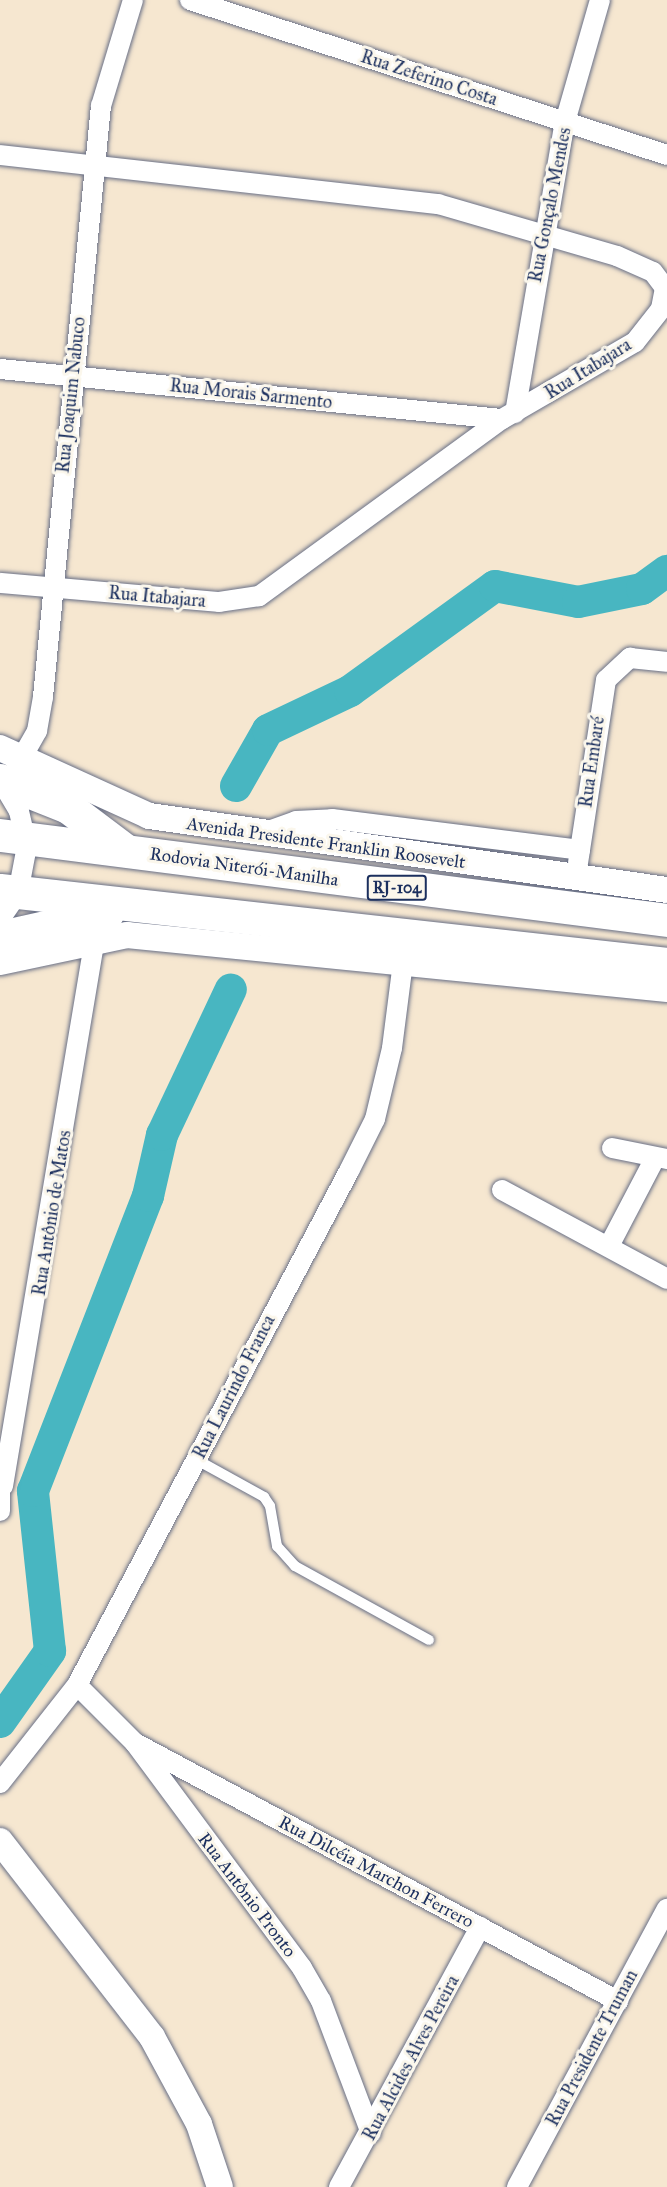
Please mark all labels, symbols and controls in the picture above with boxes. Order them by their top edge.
street label: Rua Zeferino Costa [358,46,500,110]
street label: Rua Gonçalo Mendes [524,126,576,284]
street label: Rua Joaquim Nabuco [52,316,90,474]
street label: Rua Itabajara [541,334,635,404]
street label: Rua Morais Sarmento [169,375,333,413]
street label: Rua Itabajara [107,582,207,612]
street label: Rua Embaré [575,715,609,809]
street label: Avenida Presidente Franklin Roosevelt [185,813,467,873]
street label: Rodovia Niterói-Manilha [148,843,340,891]
road number: RJ-104 [366,875,428,901]
street label: Rua Antônio de Matos [28,1129,76,1297]
street label: Rua Laurindo Franca [188,1312,280,1462]
street label: Rua Dilcéia Marchon Ferrero [275,1811,477,1933]
street label: Rua Antônio Pronto [193,1829,301,1961]
street label: Rua Presidente Truman [542,1966,642,2130]
street label: Rua Alcides Alves Pereira [358,1972,464,2144]

